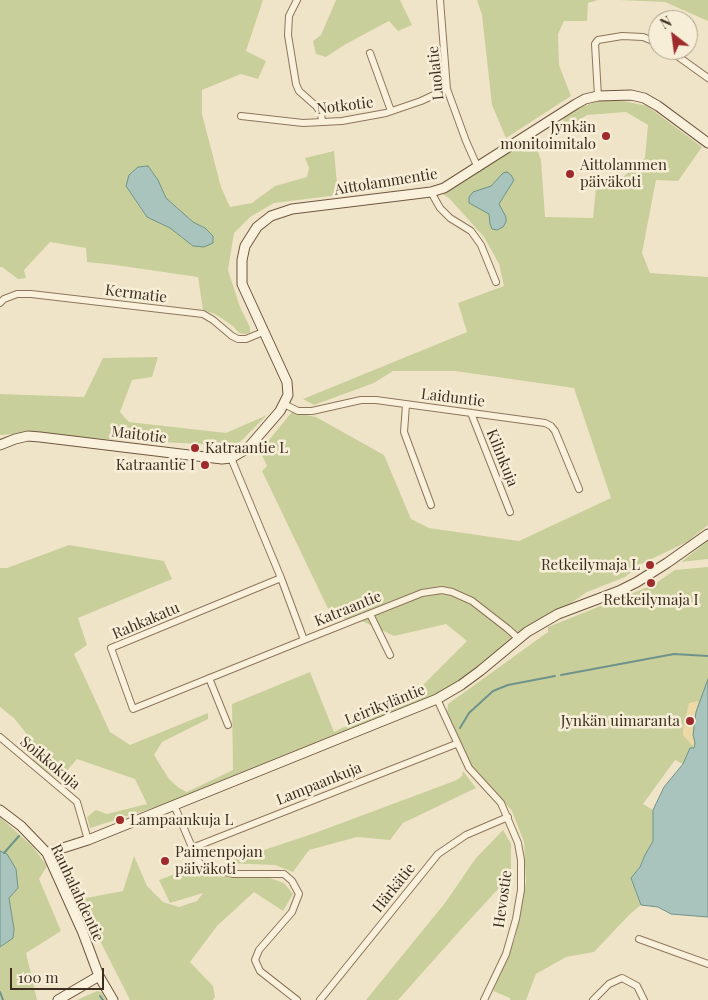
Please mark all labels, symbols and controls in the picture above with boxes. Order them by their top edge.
north arrow [648,10,698,60]
text: N [657,12,675,33]
street label: Luolatie [424,45,448,101]
street label: Notkotie [316,94,374,118]
place label: Jynkän monitoimitalo [500,118,596,153]
marker: Jynkän monitoimitalo [600,130,612,142]
place label: Aittolammen päiväkoti [580,156,667,191]
street label: Aittolammentie [333,165,439,199]
marker: Aittolammen päiväkoti [564,168,576,180]
street label: Kermatie [104,281,168,307]
street label: Laiduntie [420,385,486,411]
street label: Maitotie [110,423,168,447]
street label: Kilinkuja [482,427,522,489]
place label: Katraantie L [205,439,288,457]
marker: Katraantie L [189,442,201,454]
place label: Katraantie I [116,456,195,474]
marker: Katraantie I [199,459,211,471]
place label: Retkeilymaja L [541,556,640,574]
marker: Retkeilymaja L [644,559,656,571]
marker: Retkeilymaja I [645,577,657,589]
street label: Katraantie [312,587,384,631]
place label: Retkeilymaja I [603,591,699,609]
street label: Rahkakatu [110,599,182,643]
street label: Leirikyläntie [342,681,428,729]
place label: Jynkän uimaranta [561,712,680,730]
marker: Jynkän uimaranta [684,715,696,727]
street label: Soikkokuja [16,733,84,793]
street label: Lampaankuja [274,759,364,809]
place label: Lampaankuja L [130,811,233,829]
marker: Lampaankuja L [114,814,126,826]
street label: Rauhalahdentie [47,841,107,945]
place label: Paimenpojan päiväkoti [175,843,263,878]
marker: Paimenpojan päiväkoti [159,855,171,867]
street label: Härkätie [369,860,419,916]
street label: Hevostie [490,869,516,929]
scale bar [12,958,106,990]
text: 100 m [18,967,59,987]

